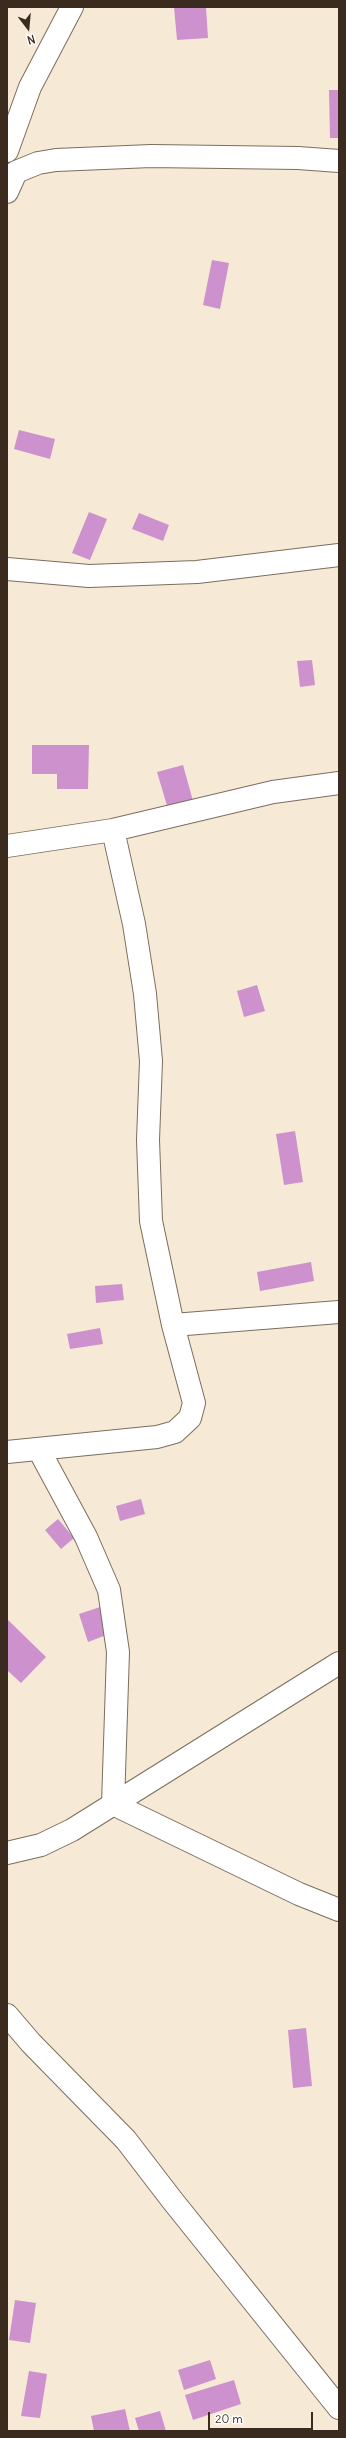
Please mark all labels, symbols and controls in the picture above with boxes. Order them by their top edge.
north arrow [8,8,48,48]
text: N [26,32,37,47]
scale bar [210,2404,315,2430]
text: 20 m [215,2411,243,2426]

